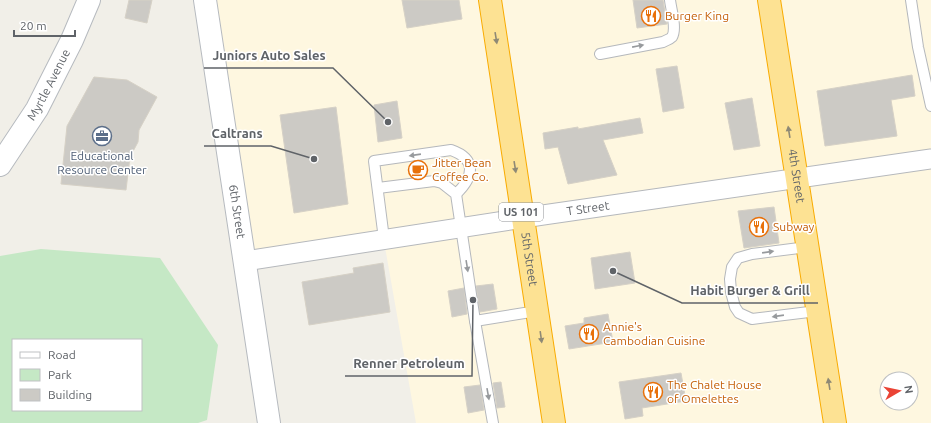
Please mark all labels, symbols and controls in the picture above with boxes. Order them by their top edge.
restaurant icon: Burger King [640,5,662,27]
place label: Burger King [665,9,729,22]
scale bar [14,12,75,38]
text: 20 m [20,19,47,32]
one-way arrow [493,32,499,45]
callout: Juniors Auto Sales [204,43,333,68]
one-way arrow [632,43,644,49]
street label: Myrtle Avenue [24,47,72,123]
text: Juniors Auto Sales [212,48,326,62]
callout: Caltrans [204,121,271,146]
office icon: Educational Resource Center [91,125,113,147]
text: Caltrans [211,126,263,140]
one-way arrow [786,126,792,138]
street label: 4th Street [786,148,808,204]
place label: Educational Resource Center [57,149,147,176]
one-way arrow [409,152,421,158]
place label: Jitter Bean Coffee Co. [432,156,491,183]
cafe icon: Jitter Bean Coffee Co. [407,159,429,181]
one-way arrow [512,161,518,173]
street label: 6th Street [227,184,248,240]
street label: T Street [566,198,610,218]
road number: US 101 [499,203,543,221]
restaurant icon: Subway [748,216,770,238]
place label: Subway [773,220,815,233]
street label: 5th Street [519,231,540,287]
one-way arrow [762,249,774,255]
one-way arrow [464,260,470,272]
callout: Habit Burger & Grill [682,278,818,303]
text: Habit Burger & Grill [690,283,810,297]
one-way arrow [772,313,784,319]
place label: Annie's Cambodian Cuisine [603,320,705,347]
restaurant icon: Annie's Cambodian Cuisine [578,323,600,345]
one-way arrow [538,331,544,343]
legend [12,339,142,411]
text: Road [48,348,76,361]
callout: Renner Petroleum [345,351,472,376]
text: Renner Petroleum [353,356,465,370]
text: Park [48,368,72,381]
north arrow [879,371,919,411]
place label: The Chalet House of Omelettes [667,378,762,405]
one-way arrow [826,378,832,391]
restaurant icon: The Chalet House of Omelettes [642,381,664,403]
text: N [902,384,915,394]
text: Building [48,388,92,401]
one-way arrow [485,388,491,401]

